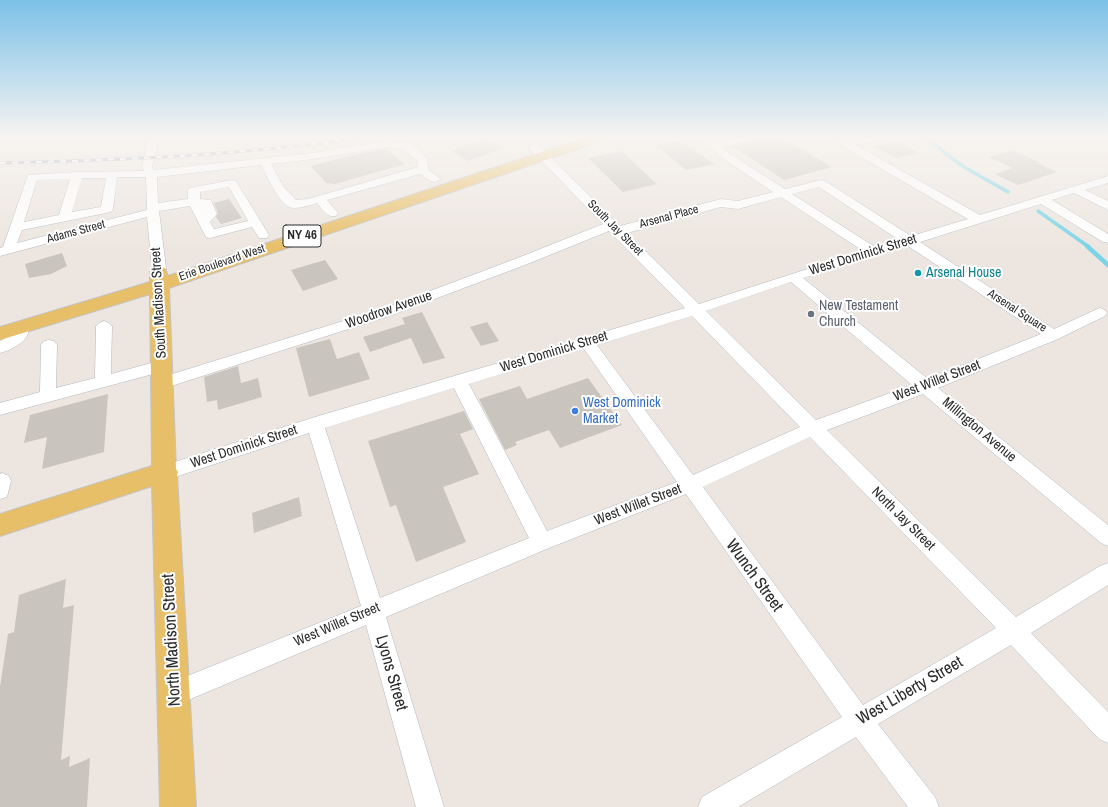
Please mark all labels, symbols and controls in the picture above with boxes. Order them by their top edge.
street label: South Jay Street [584,197,646,259]
street label: Arsenal Place [638,202,700,232]
street label: Adams Street [45,217,107,247]
road number: NY 46 [283,225,321,247]
street label: West Dominick Street [807,231,919,279]
street label: Erie Boulevard West [177,242,267,284]
street label: South Madison Street [148,247,170,359]
place label: Arsenal House [926,265,1001,281]
marker: Arsenal House [913,268,923,278]
street label: Arsenal Square [985,286,1049,336]
street label: Woodrow Avenue [344,287,434,333]
place label: New Testament Church [819,298,898,330]
marker: New Testament Church [806,309,816,319]
street label: West Dominick Street [498,328,610,376]
street label: West Willet Street [891,357,983,405]
street label: Millington Avenue [938,394,1020,466]
place label: West Dominick Market [583,395,661,428]
marker: West Dominick Market [570,406,580,416]
street label: West Dominick Street [188,422,300,472]
street label: West Willet Street [592,481,684,529]
street label: North Jay Street [868,484,938,554]
street label: Wunch Street [721,536,787,616]
street label: North Madison Street [158,573,186,707]
street label: West Willet Street [292,599,382,651]
street label: Lyons Street [370,633,412,713]
street label: West Liberty Street [853,652,967,730]

